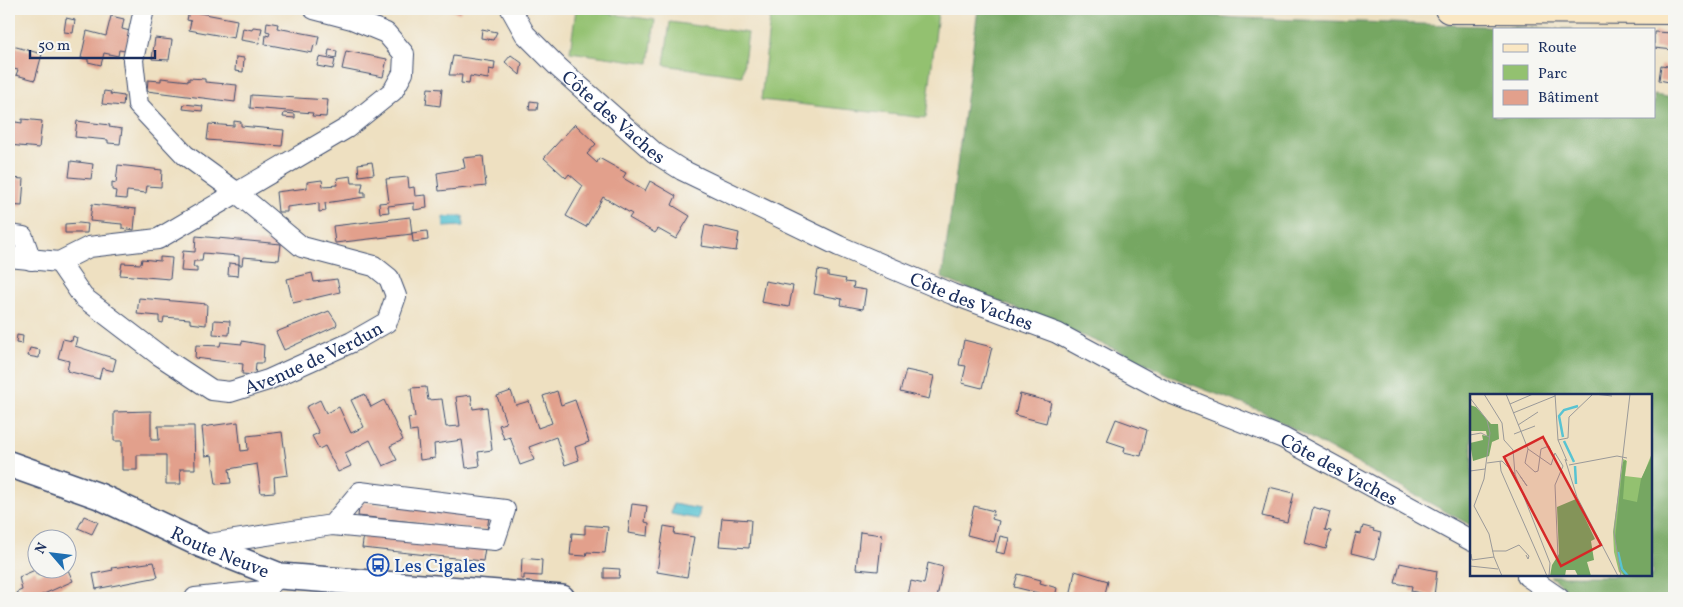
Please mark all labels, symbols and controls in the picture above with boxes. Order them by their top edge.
scale bar [30,28,155,60]
legend [1493,28,1656,118]
text: 50 m [38,36,70,57]
text: Route [1538,38,1577,59]
text: Parc [1538,64,1567,85]
street label: Côte des Vaches [555,65,669,171]
text: Bâtiment [1538,88,1599,109]
street label: Côte des Vaches [905,267,1037,338]
street label: Avenue de Verdun [241,316,388,402]
inset map [1470,394,1653,577]
street label: Côte des Vaches [1275,428,1402,513]
street label: Route Neuve [166,521,273,585]
north arrow [28,530,78,580]
text: N [31,540,53,558]
bus stop icon: Les Cigales [366,553,390,577]
place label: Les Cigales [394,554,486,580]

